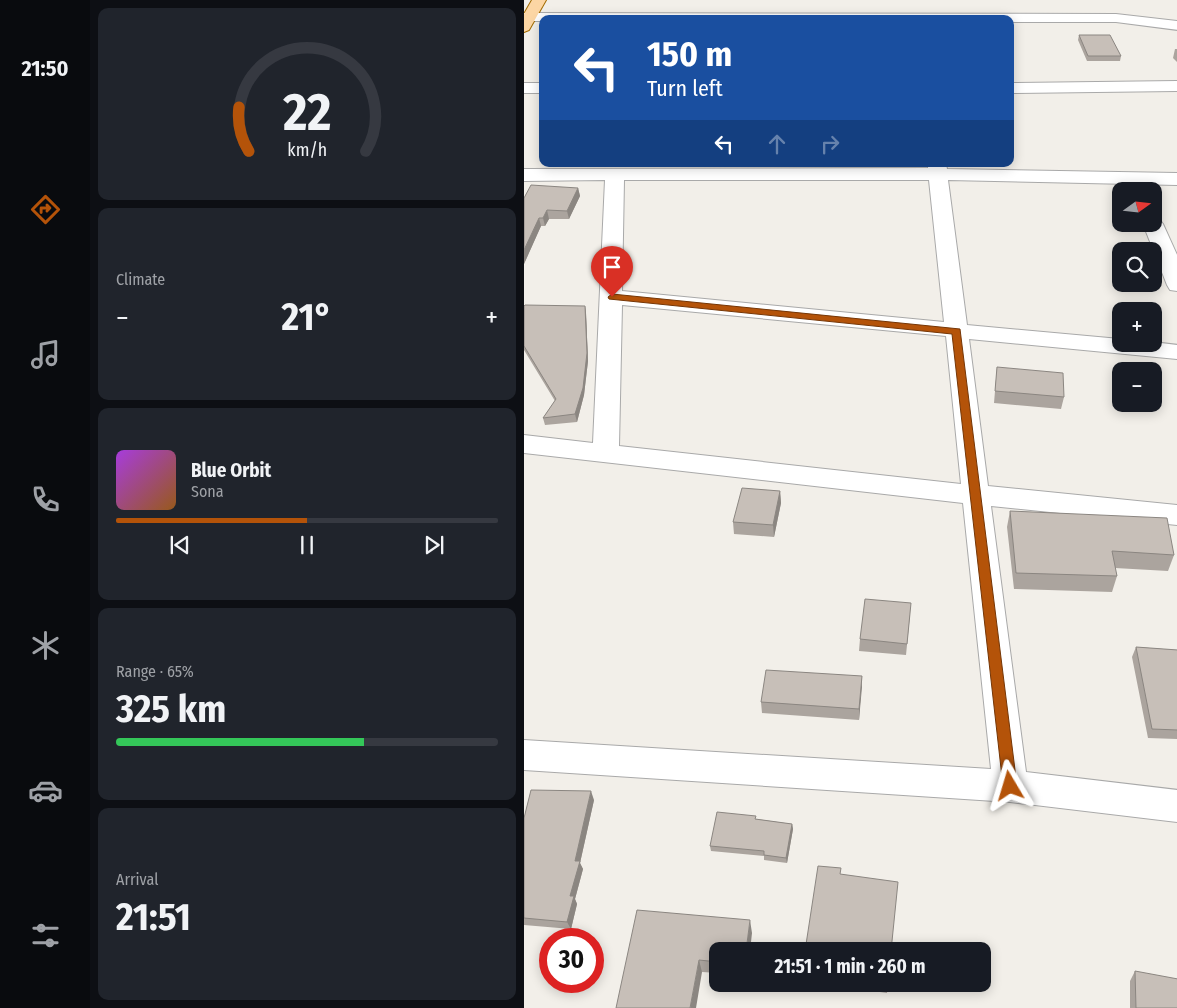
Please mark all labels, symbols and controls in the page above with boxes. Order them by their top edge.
text: 150 m [647,33,732,75]
icon: left [564,35,629,100]
text: 21:50 [21,55,69,82]
text: Turn left [647,75,723,102]
text: 22 [282,81,331,144]
icon: left [710,130,738,158]
icon: ahead [763,130,791,158]
icon: right [816,130,844,158]
text: km/h [287,139,327,161]
north arrow [1112,182,1162,232]
map controls [1112,182,1162,412]
icon: directions [28,192,63,227]
button: search [1112,242,1162,292]
pin [591,246,633,297]
icon: arrive [598,253,626,281]
text: Climate [116,270,165,289]
text: 21° [282,294,332,340]
text: − [116,301,129,334]
text: + [485,301,498,334]
button: + [1112,302,1162,352]
icon: music [28,337,63,372]
button: − [1112,362,1162,412]
text: Blue Orbit [191,459,271,482]
icon: phone [28,482,63,517]
text: Sona [191,482,224,501]
icon: previous [166,531,194,559]
icon: pause [293,531,321,559]
icon: next [420,531,448,559]
icon: climate [28,628,63,663]
text: Range · 65% [116,662,194,681]
text: 325 km [116,686,226,732]
position arrow [983,759,1035,811]
icon: car [28,773,63,808]
text: Arrival [116,870,158,889]
text: 21:51 [116,894,191,940]
icon: filters [28,918,63,953]
speed limit sign: 30 [539,928,604,993]
text: 21:51 · 1 min · 260 m [775,955,925,978]

